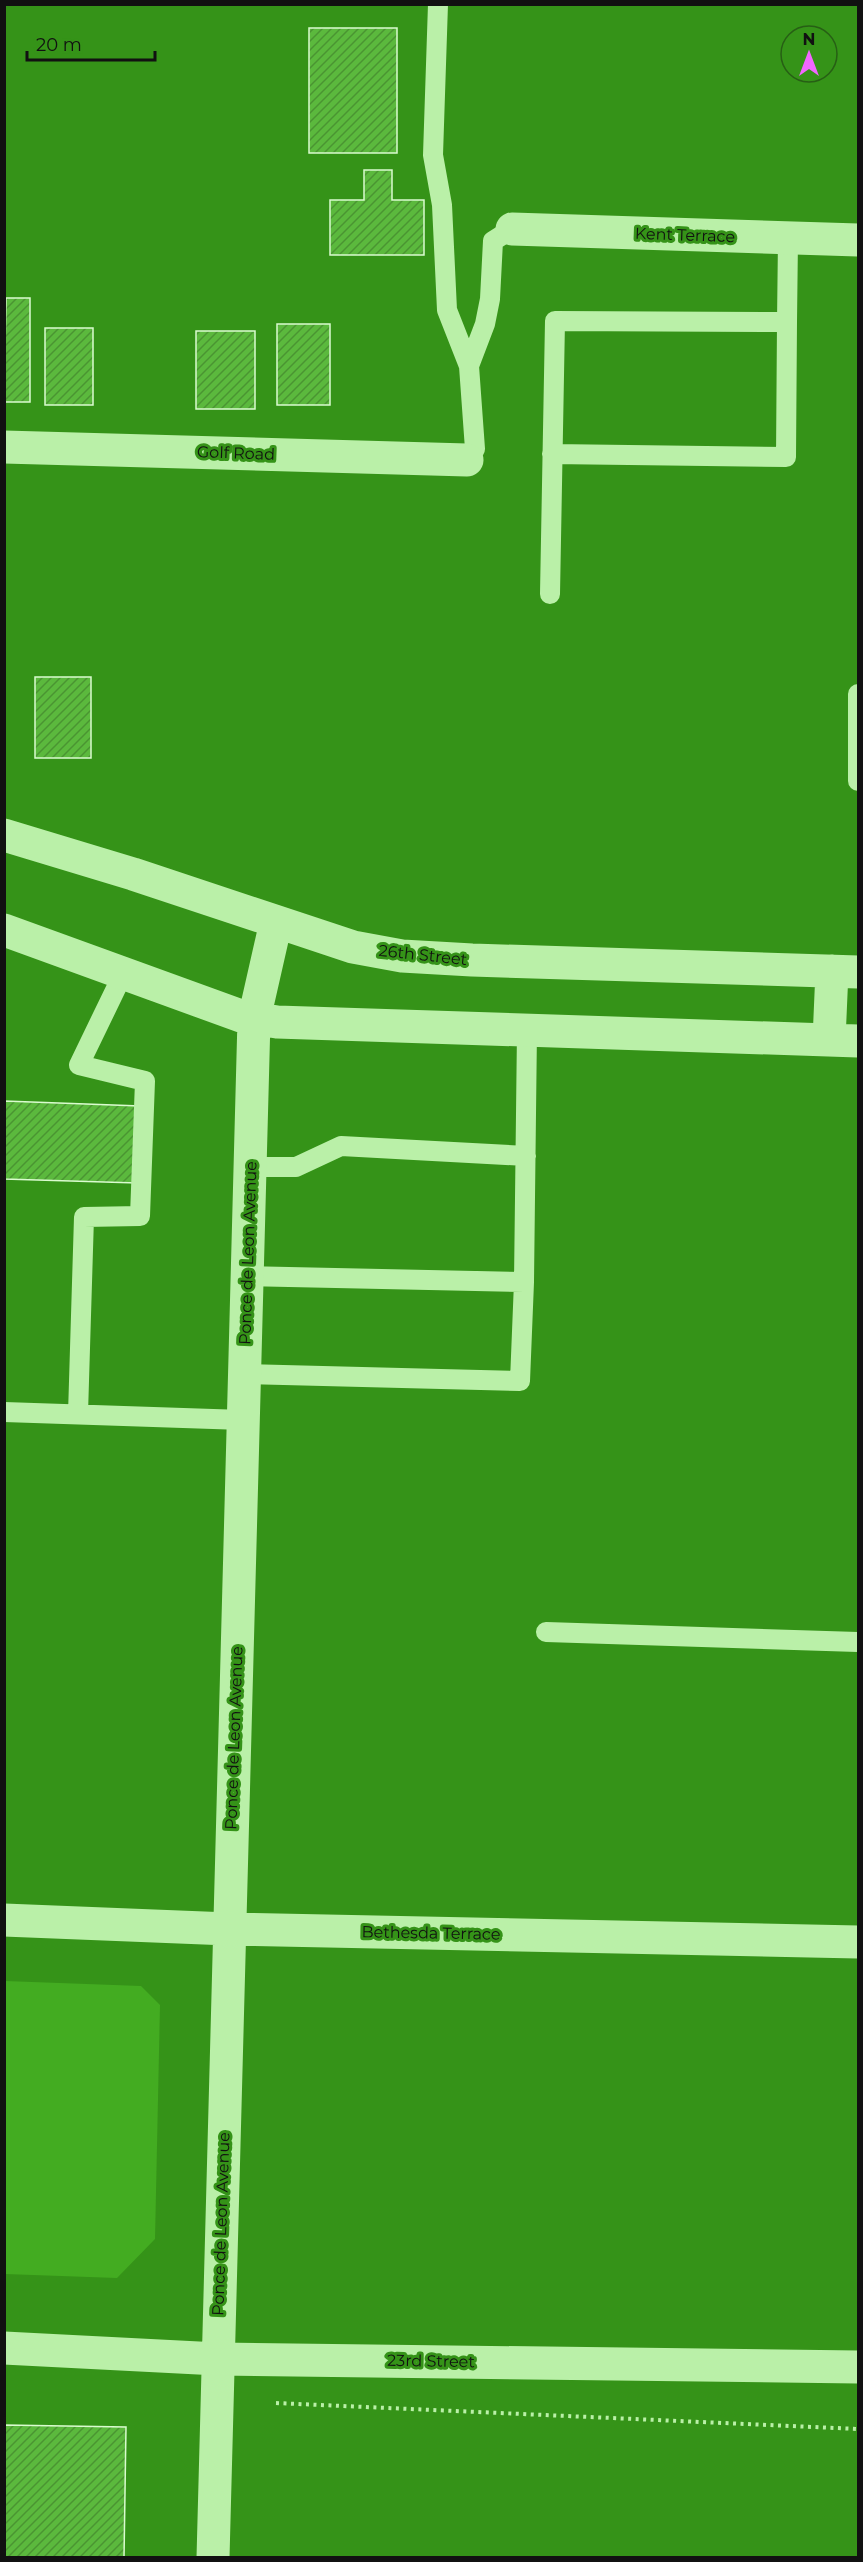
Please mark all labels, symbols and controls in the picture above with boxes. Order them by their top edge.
scale bar [27,24,154,62]
north arrow [779,24,839,84]
text: N [803,30,815,49]
text: 20 m [36,34,82,56]
street label: Kent Terrace [635,224,735,246]
street label: Golf Road [197,442,275,464]
street label: 26th Street [378,941,469,969]
street label: Ponce de Leon Avenue [235,1161,261,1345]
street label: Ponce de Leon Avenue [221,1646,247,1830]
street label: Bethesda Terrace [361,1922,501,1944]
street label: Ponce de Leon Avenue [208,2132,234,2316]
street label: 23rd Street [387,2351,476,2371]

